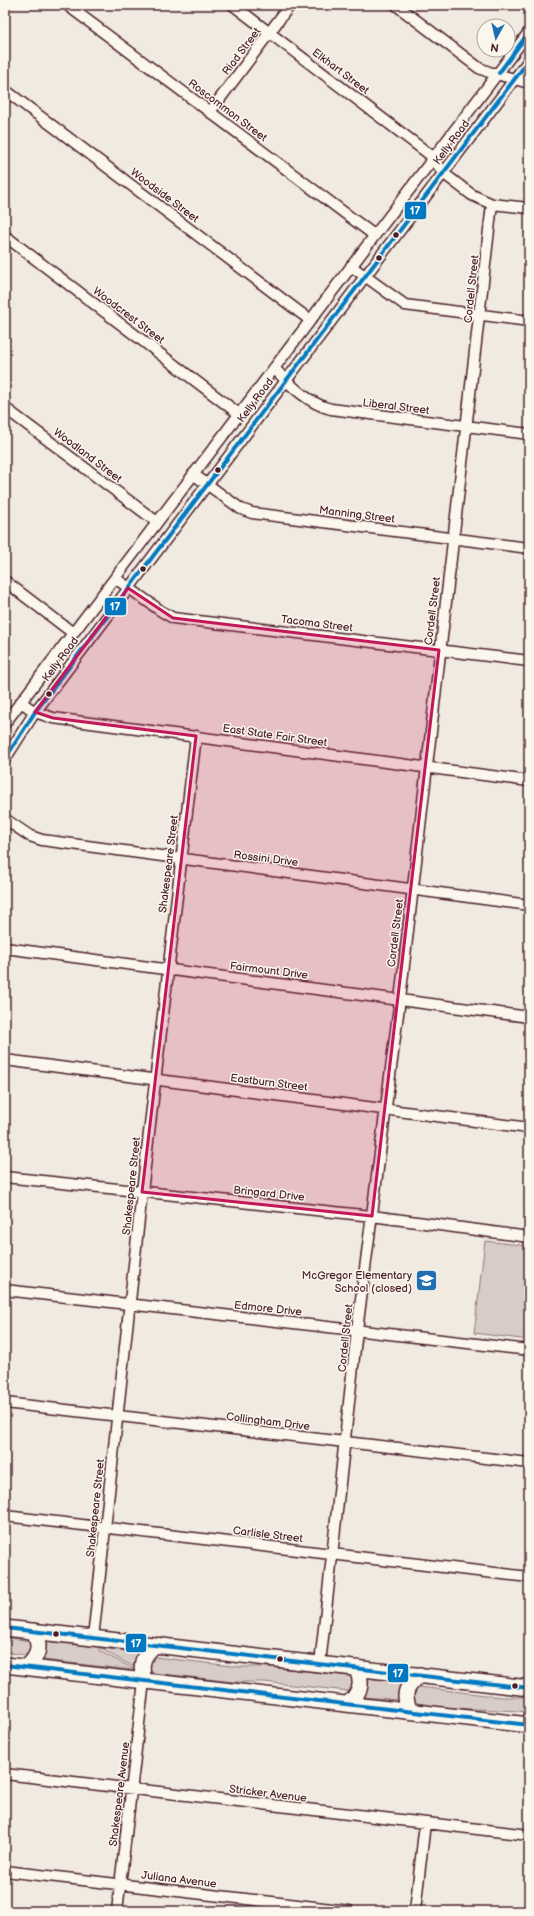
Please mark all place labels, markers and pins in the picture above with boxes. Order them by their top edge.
unlabelled marker [391,230,401,240]
unlabelled marker [374,253,384,263]
unlabelled marker [213,465,223,475]
unlabelled marker [138,564,148,574]
unlabelled marker [44,689,54,699]
school or university icon: McGregor Elementary School (closed) [414,1268,440,1294]
place label: McGregor Elementary School (closed) [302,1269,412,1295]
unlabelled marker [51,1629,61,1639]
unlabelled marker [275,1654,285,1664]
unlabelled marker [510,1681,520,1691]

